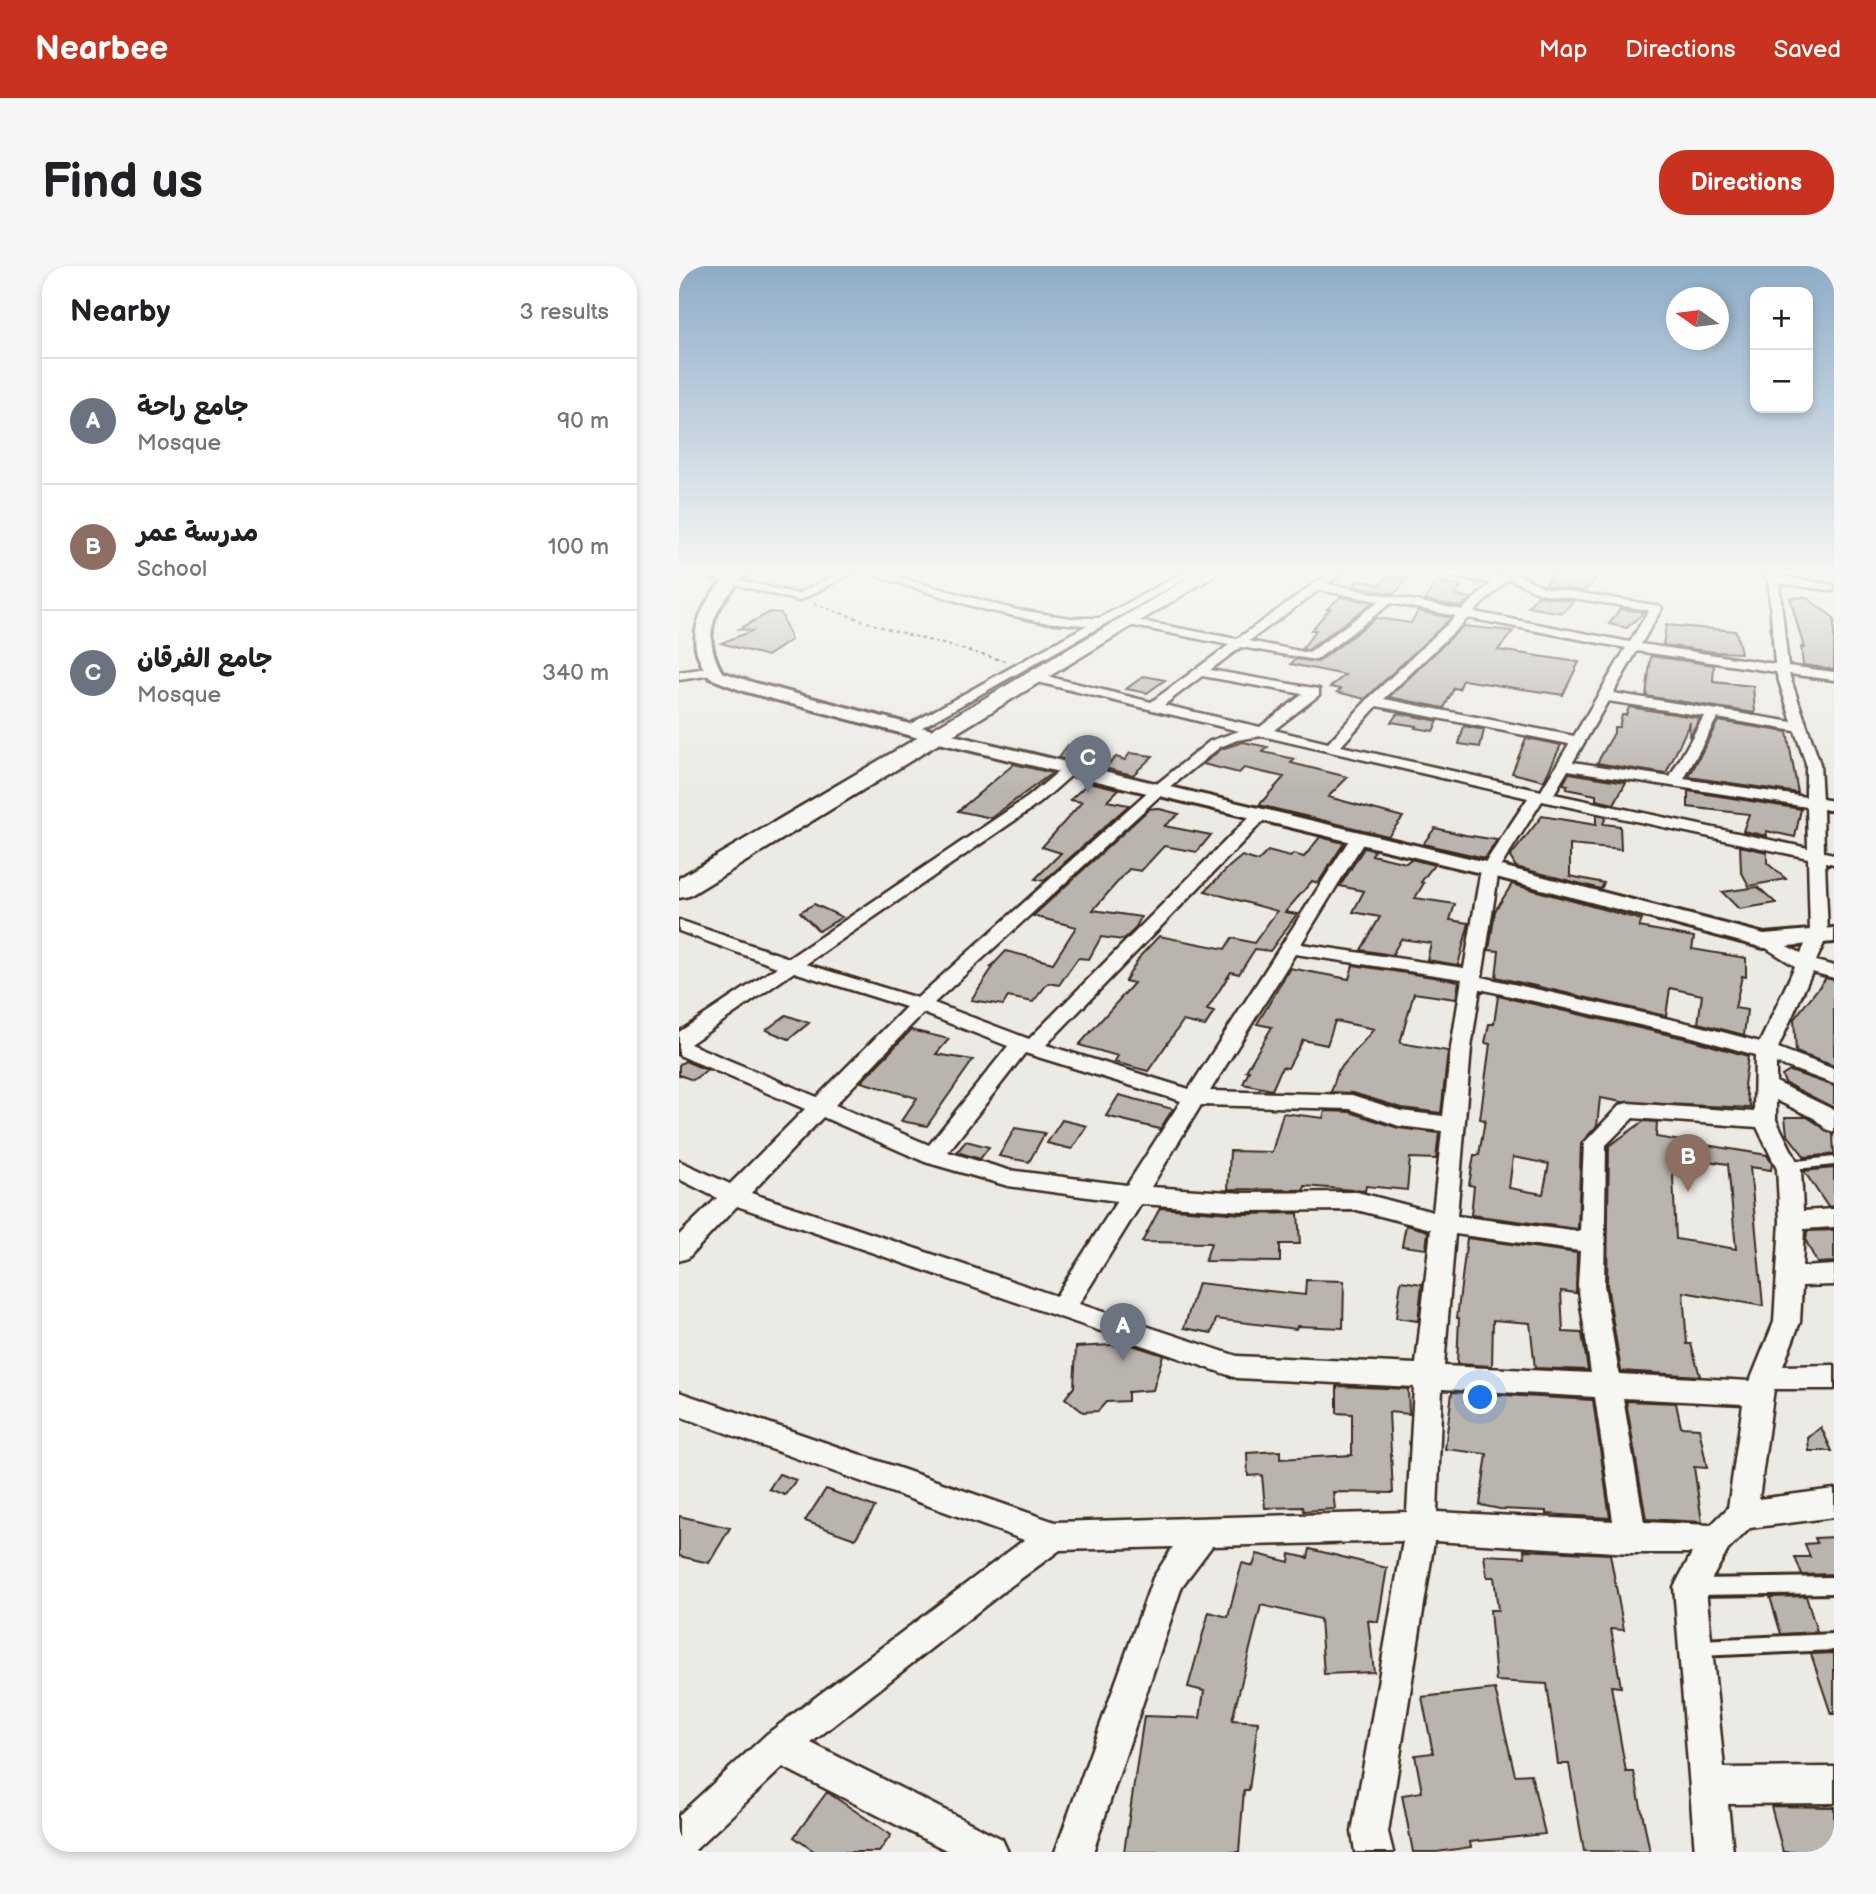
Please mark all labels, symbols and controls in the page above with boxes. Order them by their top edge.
text: Nearbee [35,29,168,69]
text: Map [1539,35,1587,64]
text: Directions [1625,35,1736,64]
text: Saved [1774,35,1841,64]
button: Directions [1659,150,1834,215]
text: Find us [42,153,203,212]
north arrow [1666,287,1729,350]
map controls [1750,287,1813,413]
button: + [1750,287,1813,350]
text: Nearby [70,294,170,330]
text: 3 results [520,298,609,326]
button: − [1750,350,1813,413]
text: جامع راحة [137,392,248,423]
text: A [86,407,100,435]
text: 90 m [557,407,609,435]
text: Mosque [137,429,221,457]
text: مدرسة عمر [137,518,258,549]
text: B [85,533,101,561]
text: 100 m [548,533,609,561]
text: School [137,555,207,583]
text: جامع الفرقان [137,644,273,675]
text: C [85,659,101,687]
text: 340 m [542,659,609,687]
text: Mosque [137,681,221,709]
pin: C [1065,735,1111,793]
pin: B [1665,1134,1711,1192]
pin: A [1100,1303,1146,1361]
your location [1463,1380,1497,1414]

